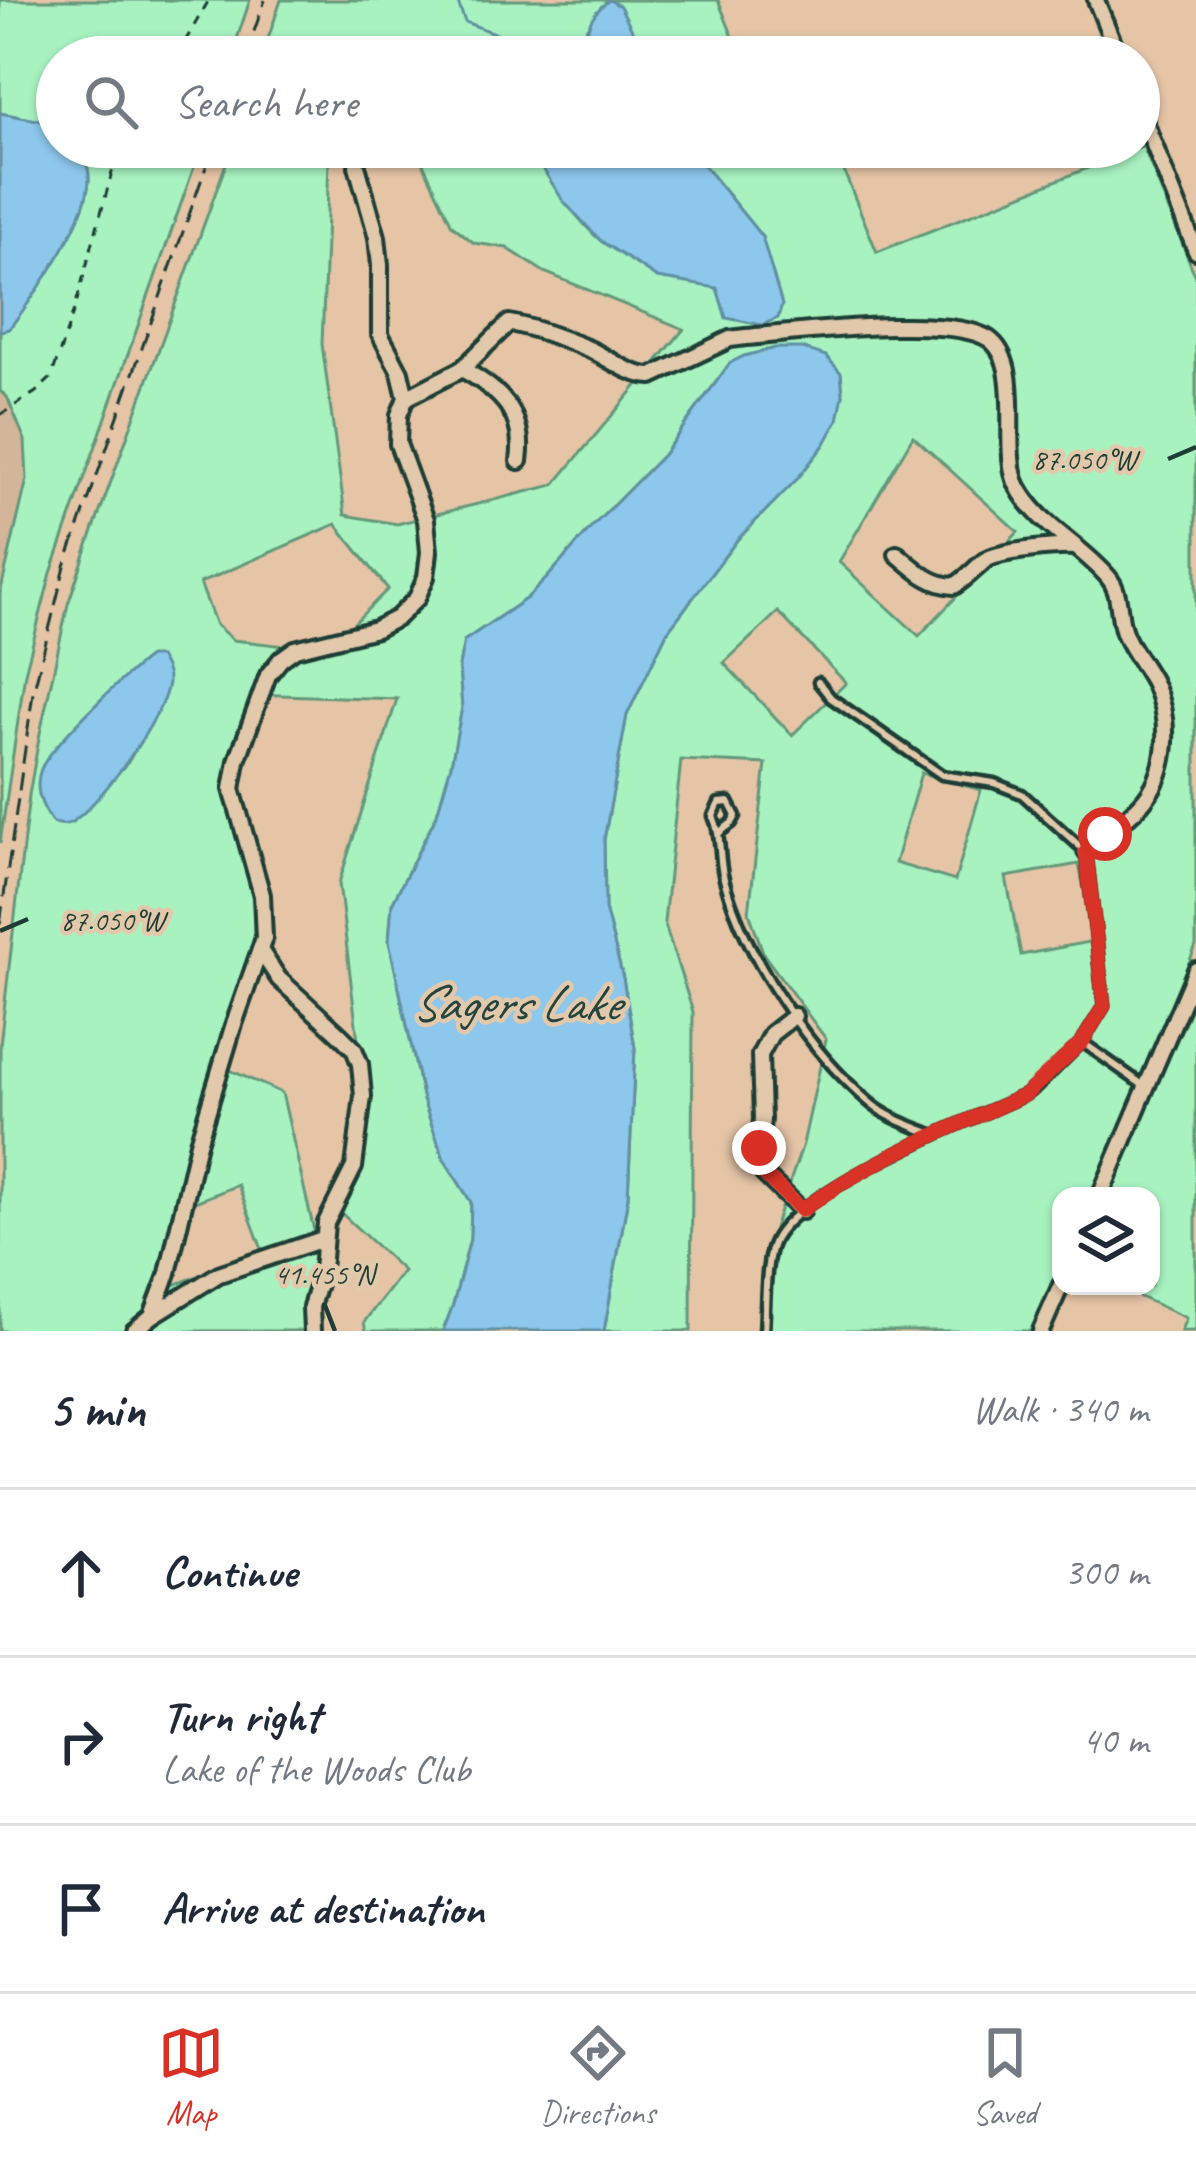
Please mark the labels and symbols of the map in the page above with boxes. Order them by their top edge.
text: 87.050°W [1032,440,1141,478]
route start [1078,807,1132,861]
text: 87.050°W [60,901,169,939]
water label: Sagers Lake [411,971,626,1035]
route end [732,1121,786,1175]
text: 41.455°N [274,1255,379,1293]

